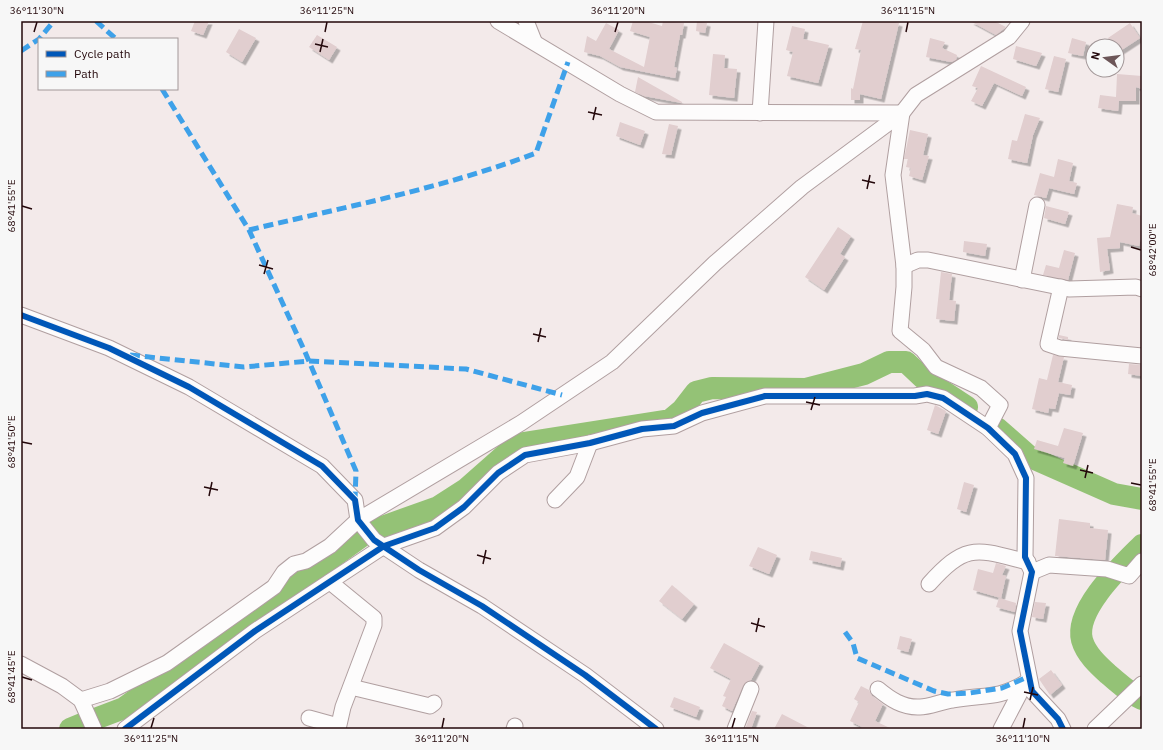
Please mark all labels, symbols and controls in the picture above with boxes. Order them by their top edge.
text: 36°11'30"N [10,4,64,17]
text: 36°11'25"N [300,4,354,17]
text: 36°11'20"N [591,4,645,17]
text: 36°11'15"N [881,4,935,17]
legend [38,38,178,90]
north arrow [1085,38,1125,78]
text: Cycle path [74,46,131,61]
text: N [1088,50,1103,61]
text: Path [74,66,99,81]
text: 68°41'55"E [5,179,18,233]
text: 68°42'00"E [1146,223,1159,277]
text: 68°41'50"E [5,415,18,469]
text: 68°41'55"E [1146,458,1159,512]
text: 68°41'45"E [5,650,18,704]
text: 36°11'25"N [124,732,178,745]
text: 36°11'20"N [415,732,469,745]
text: 36°11'15"N [705,732,759,745]
text: 36°11'10"N [996,732,1050,745]

